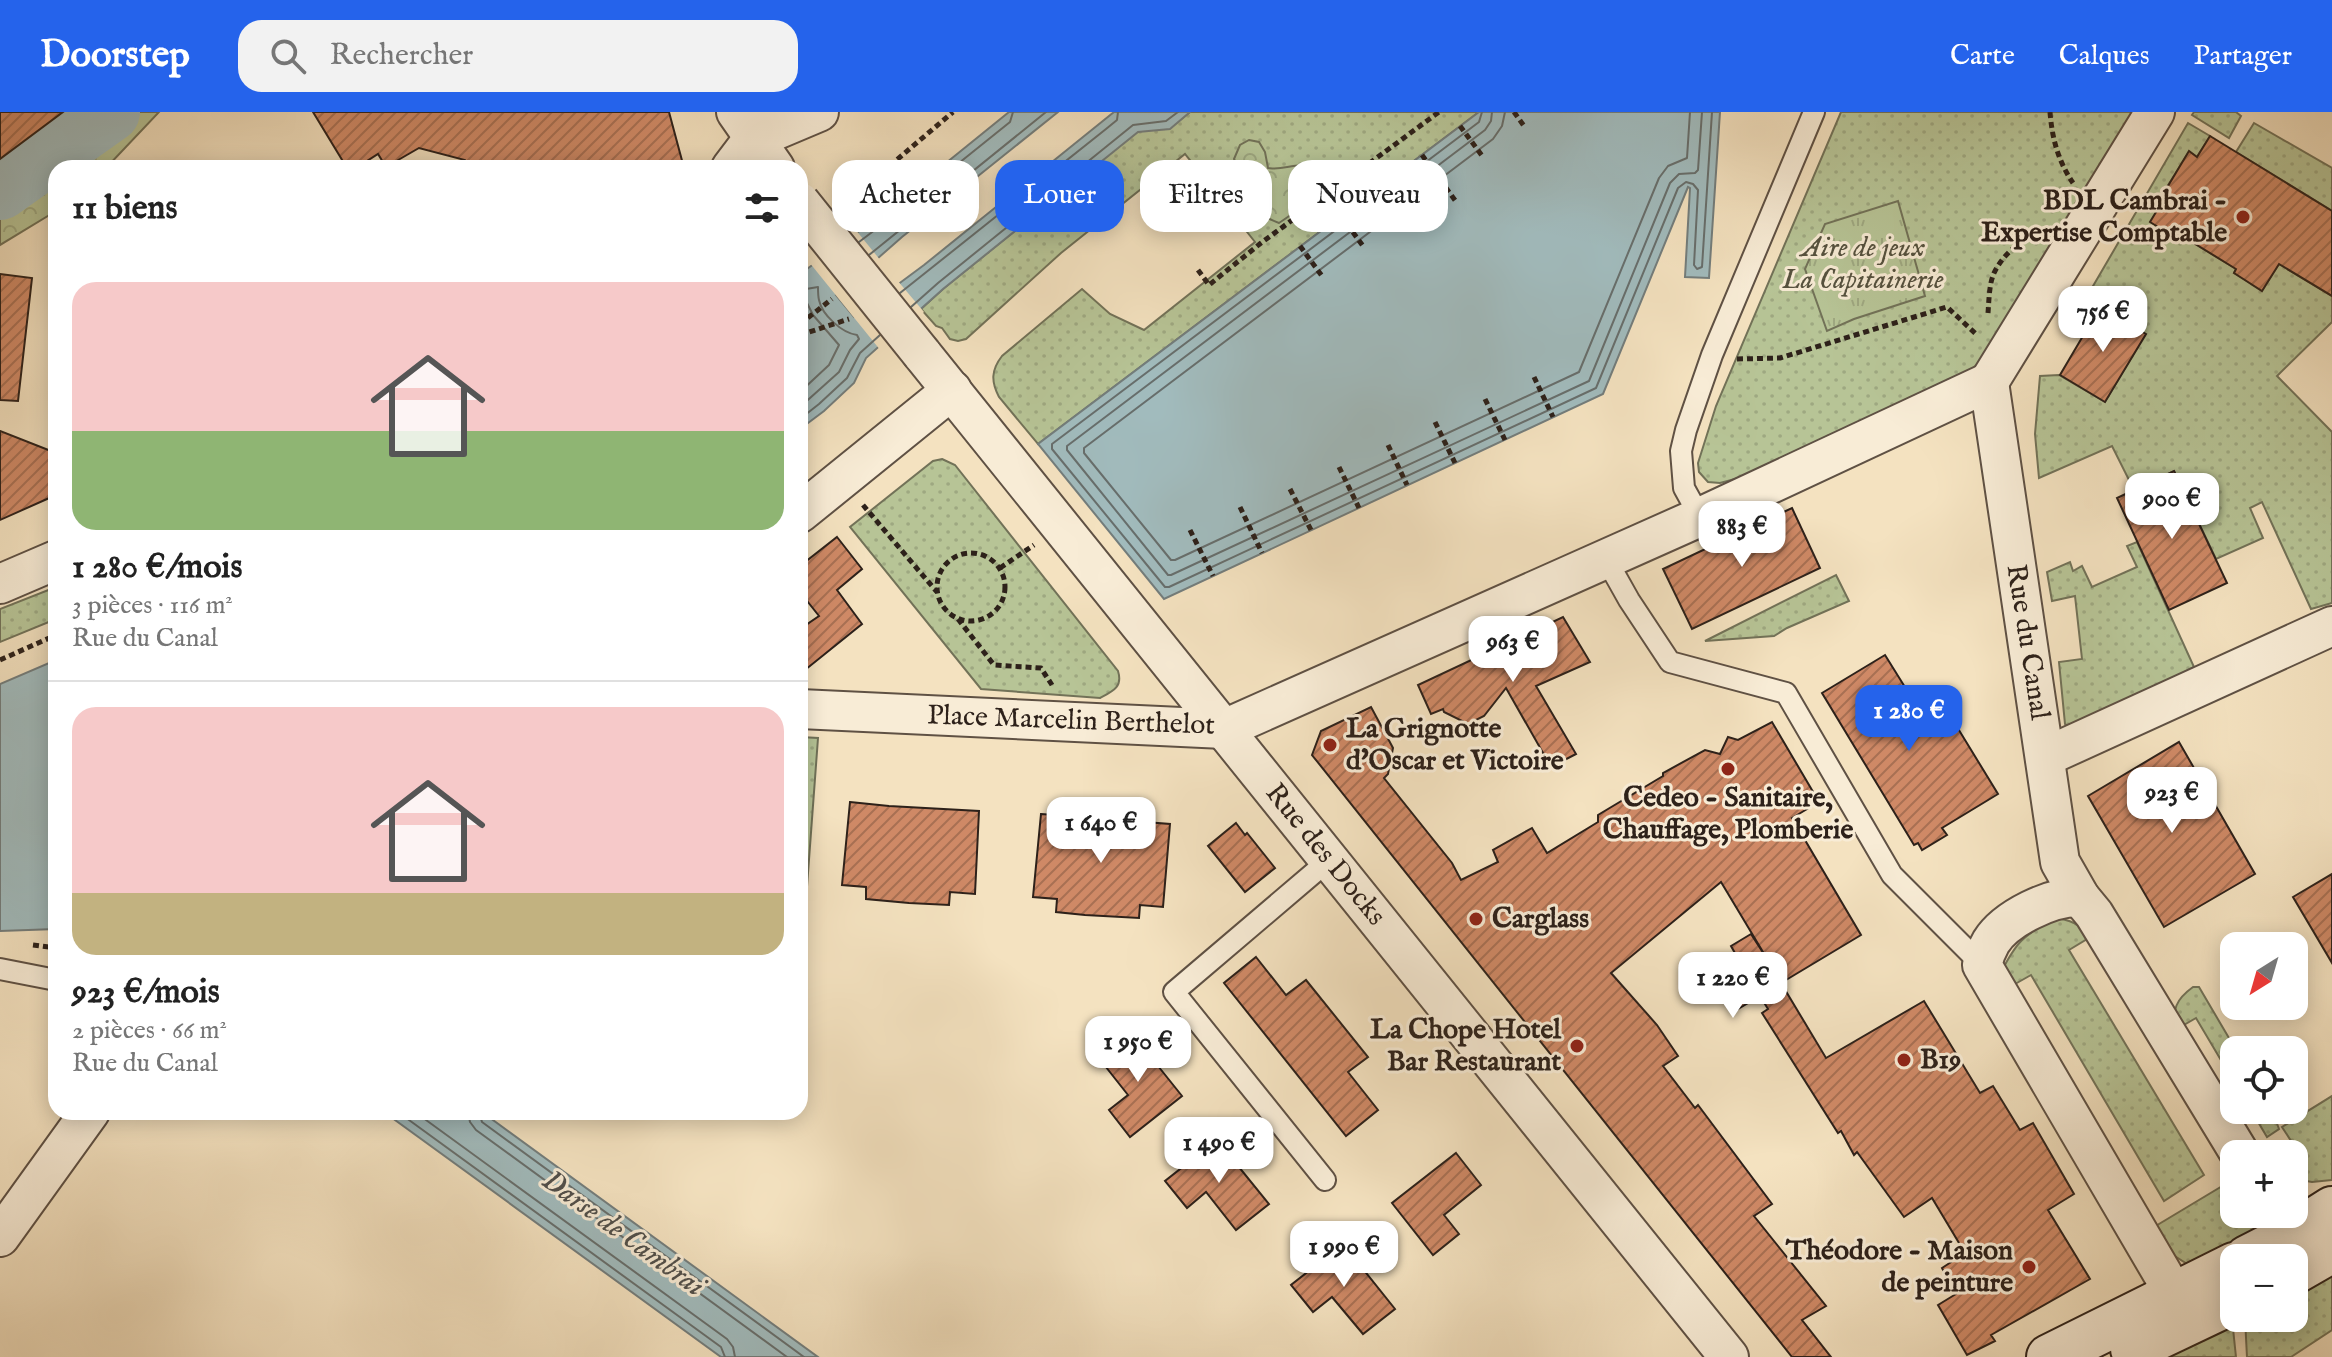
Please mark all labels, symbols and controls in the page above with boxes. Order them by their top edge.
search box [238,20,798,92]
text: Doorstep [40,32,190,80]
icon: search [266,34,310,78]
text: Rechercher [330,37,473,75]
text: Carte [1950,39,2015,74]
text: Calques [2059,39,2150,74]
text: Partager [2194,39,2292,74]
chip: Acheter [832,160,979,232]
chip: Louer [995,160,1124,232]
chip: Filtres [1140,160,1272,232]
chip: Nouveau [1288,160,1448,232]
place label: BDL Cambrai - Expertise Comptable [1981,184,2227,251]
icon: filters [740,186,784,230]
text: 11 biens [72,187,177,230]
marker: BDL Cambrai - Expertise Comptable [2234,208,2252,226]
park label: Aire de jeux La Capitainerie [1781,231,1944,298]
pin: 756 € [2047,286,2159,354]
text: 756 € [2076,295,2130,328]
icon: home [356,334,500,478]
pin: 900 € [2116,473,2228,541]
text: 900 € [2143,482,2201,515]
pin: 883 € [1686,501,1798,569]
text: 883 € [1716,510,1768,543]
text: 1 280 €/mois [72,546,242,589]
street label: Rue du Canal [1997,562,2057,723]
text: 3 pièces · 116 m² [72,589,233,622]
pin: 963 € [1457,616,1569,684]
text: Rue du Canal [72,622,218,655]
text: 963 € [1487,625,1539,658]
pin: 1 280 € [1835,685,1983,753]
text: 1 280 € [1873,694,1945,727]
street label: Place Marcelin Berthelot [927,698,1216,744]
place label: La Grignotte d'Oscar et Victoire [1346,712,1564,779]
marker: La Grignotte d'Oscar et Victoire [1321,736,1339,754]
icon: home [356,759,500,903]
marker: Cedeo - Sanitaire, Chauffage, Plomberie [1719,760,1737,778]
pin: 923 € [2116,767,2228,835]
text: 923 € [2145,776,2199,809]
street label: Rue des Docks [1257,777,1393,933]
place label: Cedeo - Sanitaire, Chauffage, Plomberie [1603,781,1853,848]
pin: 1 640 € [1027,797,1175,865]
text: 1 640 € [1065,806,1137,839]
place label: Carglass [1492,902,1589,937]
marker: Carglass [1467,910,1485,928]
north arrow [2220,932,2308,1020]
map controls [2220,932,2308,1332]
pin: 1 220 € [1659,952,1807,1020]
text: 1 220 € [1696,961,1770,994]
text: 923 €/mois [72,971,220,1014]
place label: La Chope Hotel Bar Restaurant [1370,1013,1562,1080]
text: 2 pièces · 66 m² [72,1014,227,1047]
pin: 1 950 € [1064,1016,1212,1084]
text: 1 950 € [1103,1025,1173,1058]
button: locate [2220,1036,2308,1124]
marker: La Chope Hotel Bar Restaurant [1568,1037,1586,1055]
place label: B19 [1920,1043,1961,1078]
text: Rue du Canal [72,1047,218,1080]
marker: B19 [1895,1051,1913,1069]
pin: 1 490 € [1145,1117,1293,1185]
text: 1 490 € [1182,1126,1256,1159]
button: + [2220,1140,2308,1228]
water label: Darse de Cambrai [534,1162,714,1307]
pin: 1 990 € [1270,1221,1418,1289]
text: 1 990 € [1308,1230,1380,1263]
place label: Théodore - Maison de peinture [1785,1234,2013,1301]
button: − [2220,1244,2308,1332]
marker: Théodore - Maison de peinture [2020,1258,2038,1276]

